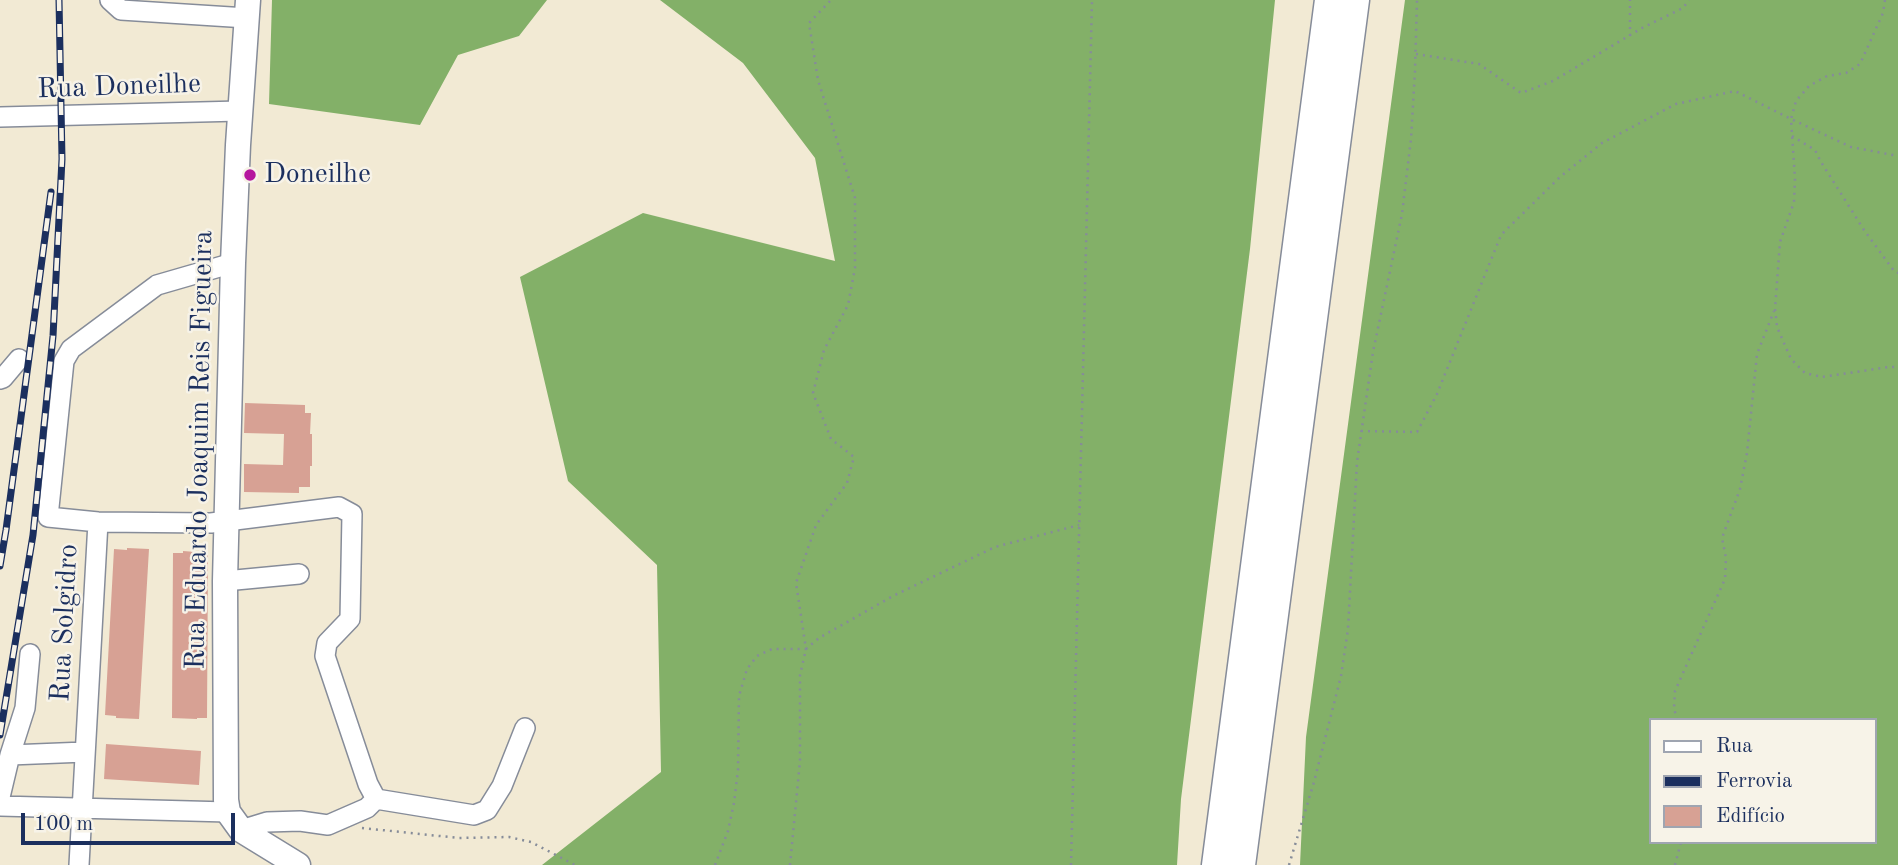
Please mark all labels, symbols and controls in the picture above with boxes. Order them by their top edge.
street label: Rua Doneilhe [37,67,201,107]
place label: Doneilhe [264,158,371,192]
marker: Doneilhe [242,167,258,183]
street label: Rua Eduardo Joaquim Reis Figueira [179,230,221,670]
street label: Rua Solgidro [44,543,86,703]
legend [1650,718,1877,844]
text: Rua [1716,736,1753,757]
text: Ferrovia [1716,771,1792,792]
scale bar [24,798,238,842]
text: Edifício [1716,806,1785,827]
text: 100 m [34,814,93,835]

